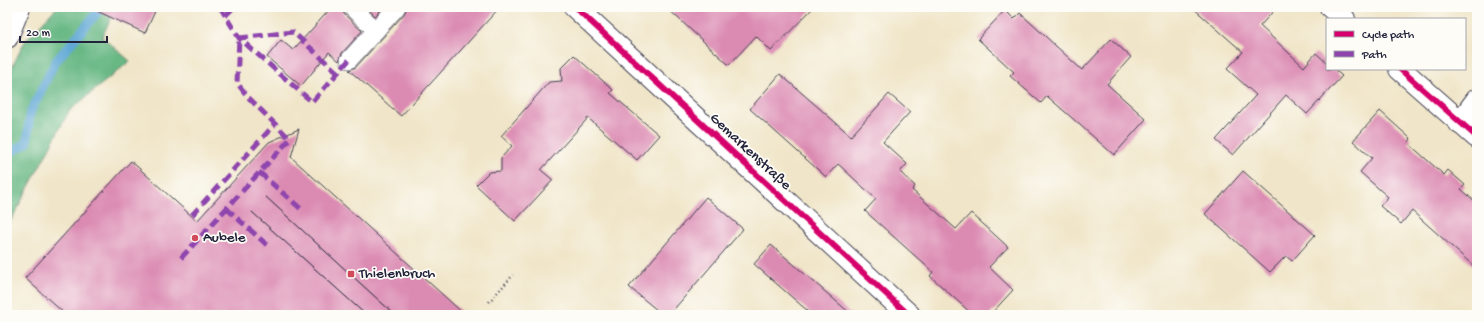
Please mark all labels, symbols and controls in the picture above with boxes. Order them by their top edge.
scale bar [20,18,107,44]
legend [1326,18,1466,70]
text: 20 m [26,27,51,41]
text: Cycle path [1362,29,1415,43]
text: Path [1361,49,1387,63]
street label: Gemarkenstraße [705,110,795,195]
place label: Aubele [203,229,246,247]
marker: Aubele [190,233,200,243]
place label: Thielenbruch [358,265,435,283]
marker: Thielenbruch [346,269,356,279]

